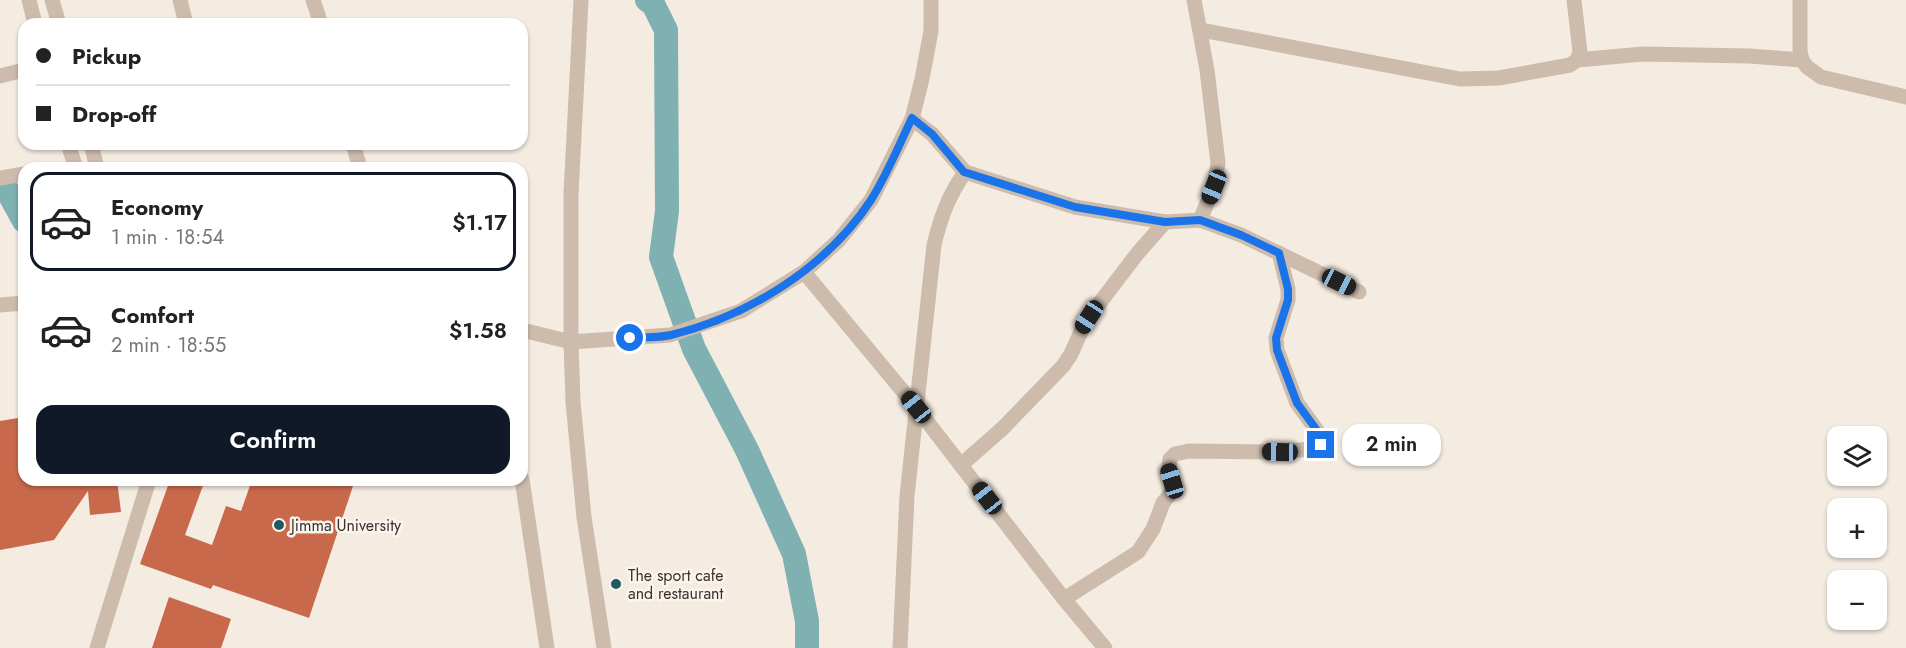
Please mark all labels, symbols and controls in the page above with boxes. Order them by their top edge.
text: Pickup [72,40,141,72]
text: Drop-off [72,98,156,130]
car [1199,167,1229,207]
text: Economy [111,191,203,223]
icon: car [39,195,93,249]
text: $1.17 [452,206,507,238]
text: 1 min · 18:54 [111,223,224,252]
car [1319,266,1359,298]
car [1072,297,1106,337]
text: Comfort [111,299,194,331]
icon: car [39,303,93,357]
text: $1.58 [449,314,507,346]
route start [616,324,643,351]
text: 2 min · 18:55 [111,331,226,360]
car [898,387,934,427]
button: Confirm [36,405,510,474]
callout: 2 min [1342,424,1441,466]
map controls [1827,426,1887,630]
button: layers [1827,426,1887,486]
text: 2 min [1366,430,1417,459]
route end [1307,431,1334,458]
car [1262,443,1298,461]
car [1158,461,1186,501]
car [969,478,1005,518]
button: + [1827,498,1887,558]
place label: Jimma University [289,514,402,537]
marker: Jimma University [272,518,286,532]
place label: The sport cafe and restaurant [628,564,723,605]
button: − [1827,570,1887,630]
marker: The sport cafe and restaurant [609,577,623,591]

